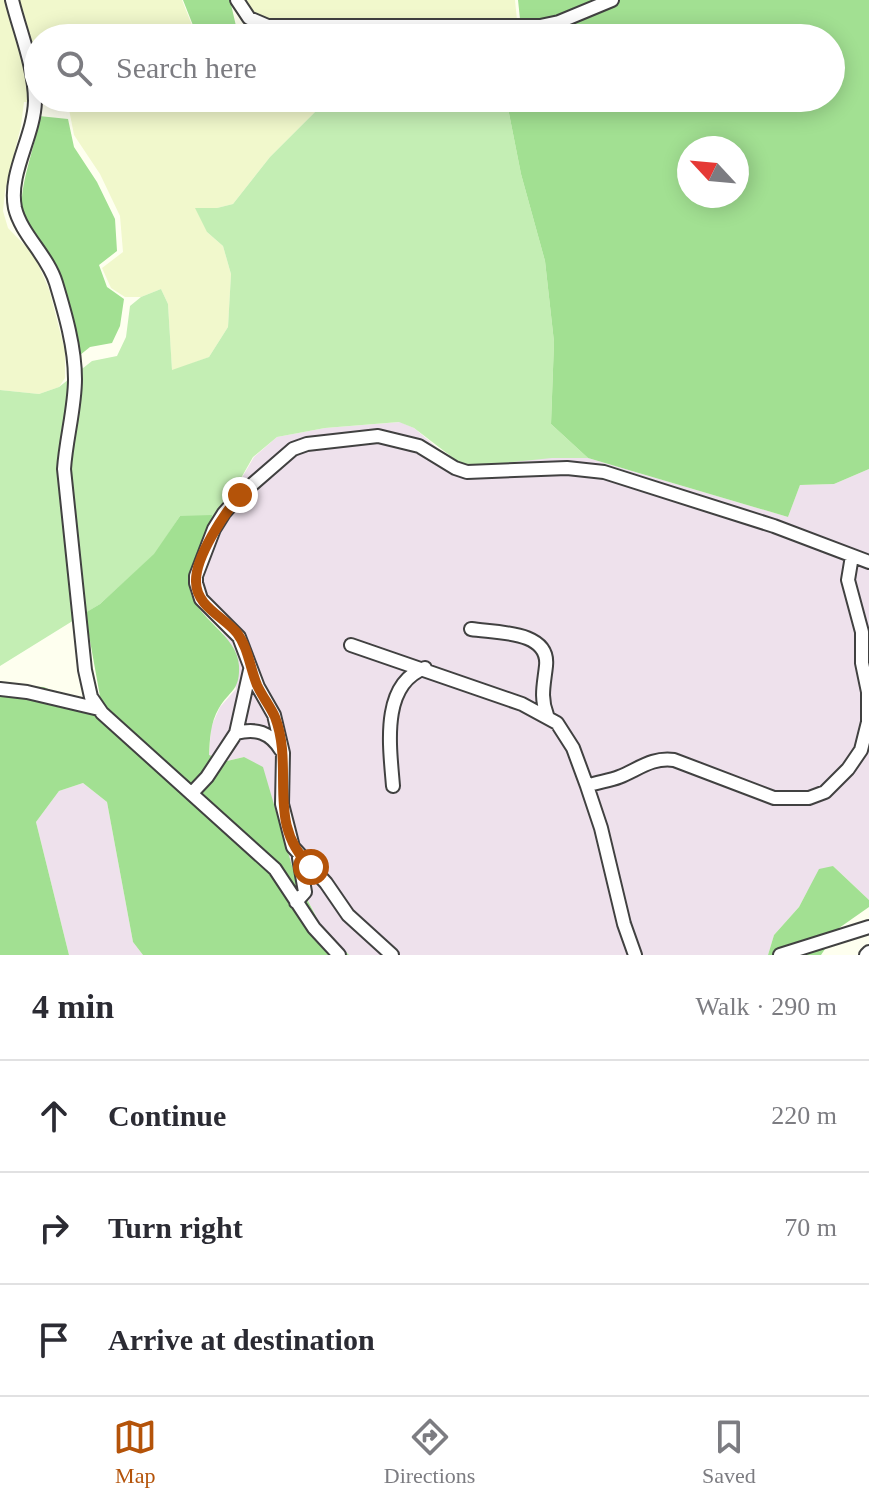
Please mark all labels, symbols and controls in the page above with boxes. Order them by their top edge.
search box [24,24,845,112]
icon: search [52,46,96,90]
text: Search here [116,51,257,84]
north arrow [677,136,749,208]
route end [222,477,258,513]
route start [293,849,329,885]
text: 4 min [32,988,114,1025]
text: Walk · 290 m [695,992,837,1021]
icon: ahead [32,1094,76,1138]
text: Continue [108,1099,226,1132]
text: 220 m [771,1101,837,1130]
icon: right [32,1206,76,1250]
text: Turn right [108,1211,243,1244]
text: 70 m [784,1213,837,1242]
icon: arrive [32,1318,76,1362]
text: Arrive at destination [108,1323,375,1356]
tab: Map [113,1415,157,1489]
tab: Directions [384,1415,475,1489]
tab: Saved [702,1415,756,1489]

